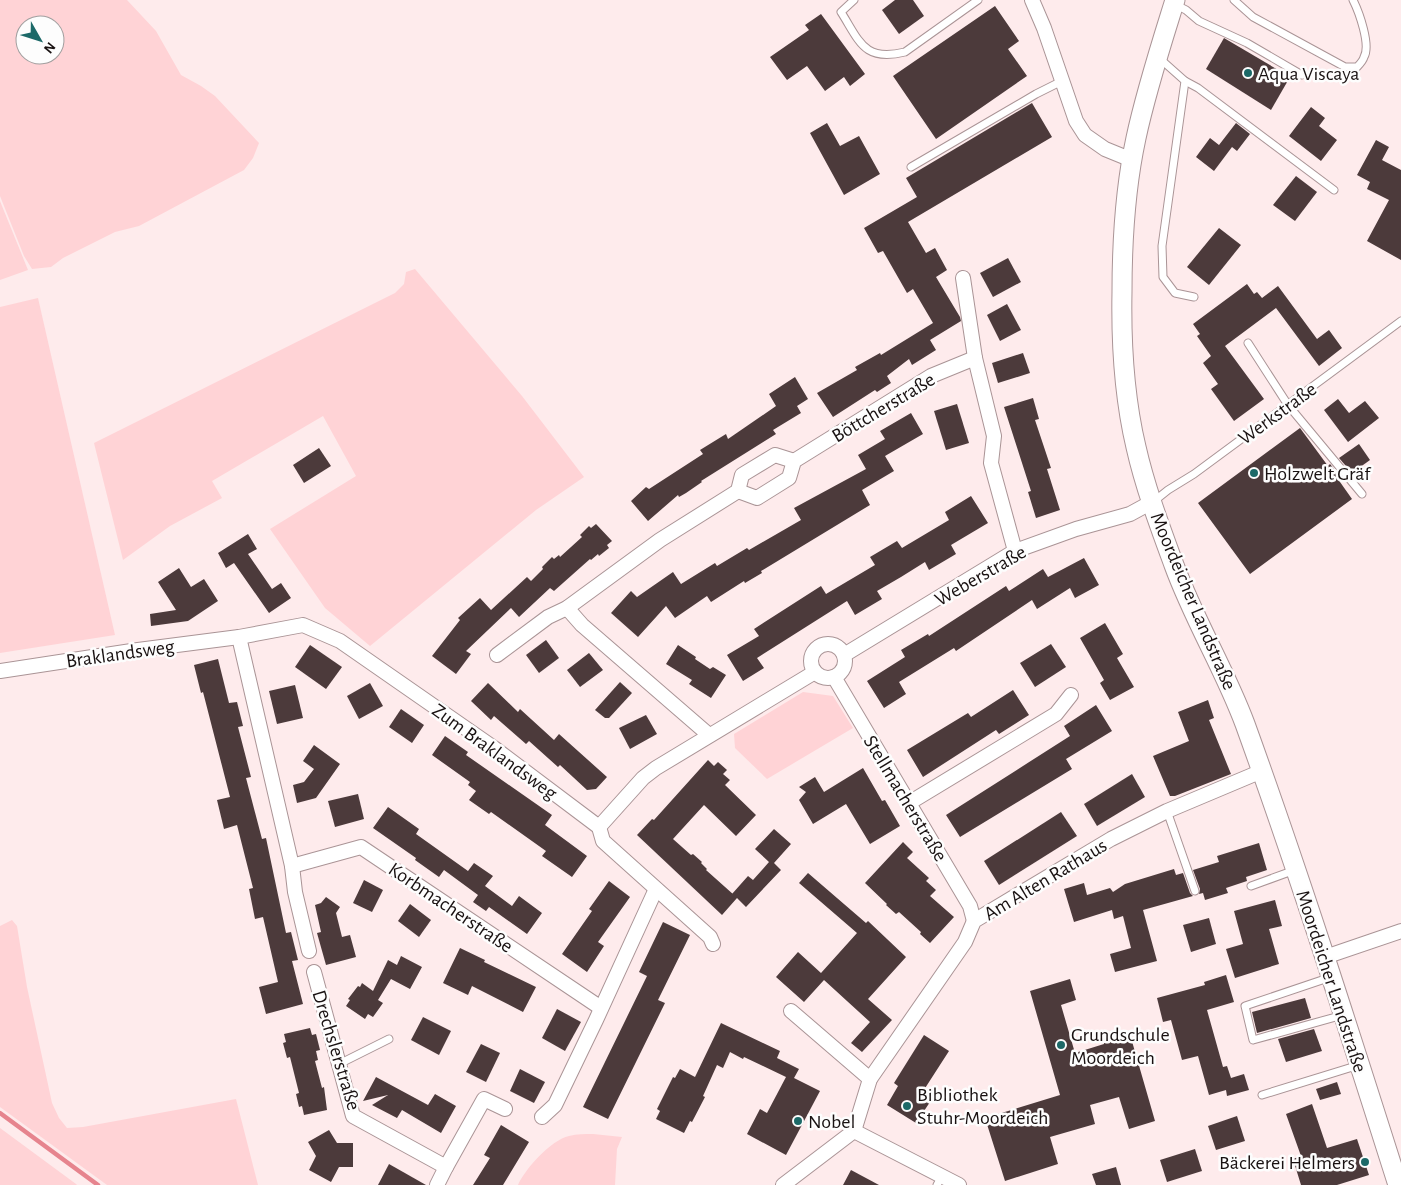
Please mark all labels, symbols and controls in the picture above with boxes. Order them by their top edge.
north arrow [15,15,65,65]
text: N [41,39,58,56]
place label: Aqua Viscaya [1258,64,1360,84]
marker: Aqua Viscaya [1242,67,1254,79]
street label: Böttcherstraße [829,369,938,446]
street label: Werkstraße [1235,379,1320,449]
place label: Holzwelt Gräf [1264,464,1371,484]
marker: Holzwelt Gräf [1248,467,1260,479]
street label: Moordeicher Landstraße [1147,510,1239,693]
street label: Weberstraße [931,542,1030,610]
street label: Braklandsweg [65,636,176,671]
street label: Zum Braklandsweg [428,700,561,804]
street label: Stellmacherstraße [860,732,951,865]
street label: Am Alten Rathaus [981,835,1111,924]
street label: Korbmacherstraße [385,859,516,957]
street label: Moordeicher Landstraße [1292,888,1370,1075]
street label: Drechslerstraße [308,988,364,1113]
place label: Grundschule Moordeich [1071,1025,1170,1068]
marker: Grundschule Moordeich [1055,1039,1067,1051]
place label: Bibliothek Stuhr-Moordeich [917,1085,1048,1128]
marker: Bibliothek Stuhr-Moordeich [901,1100,913,1112]
place label: Nobel [808,1112,856,1132]
marker: Nobel [792,1115,804,1127]
place label: Bäckerei Helmers [1219,1153,1355,1173]
marker: Bäckerei Helmers [1359,1156,1371,1168]

